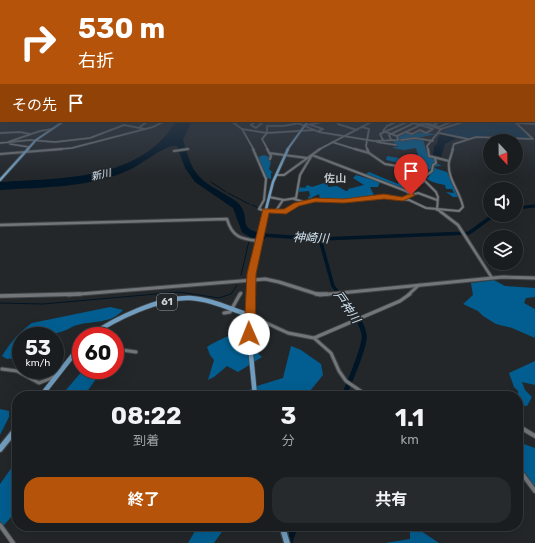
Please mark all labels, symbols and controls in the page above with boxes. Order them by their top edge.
text: 530 m [78,12,165,45]
icon: right [12,16,64,68]
text: 右折 [78,50,114,72]
icon: arrive [65,92,87,114]
text: その先 [12,96,57,114]
north arrow [483,134,523,174]
map controls [483,134,523,270]
pin [394,154,428,195]
icon: arrive [400,160,422,182]
water label: 新川 [90,167,113,183]
district label: 佐山 [324,172,346,185]
button: sound [483,182,523,222]
water label: 神崎川 [293,230,331,246]
button: layers [483,230,523,270]
water label: 戸神川 [331,288,364,327]
road number: 61 [157,294,177,310]
position arrow [228,313,270,355]
speed limit sign: 60 [72,327,124,379]
text: 53 [25,336,51,360]
text: km/h [26,357,50,369]
text: 08:22 [111,402,182,430]
text: 3 [280,402,296,430]
text: 1.1 [395,404,424,432]
text: km [400,432,419,447]
text: 到着 [133,433,159,448]
text: 分 [282,433,295,448]
button: 終了 [24,477,264,523]
button: 共有 [272,477,511,523]

